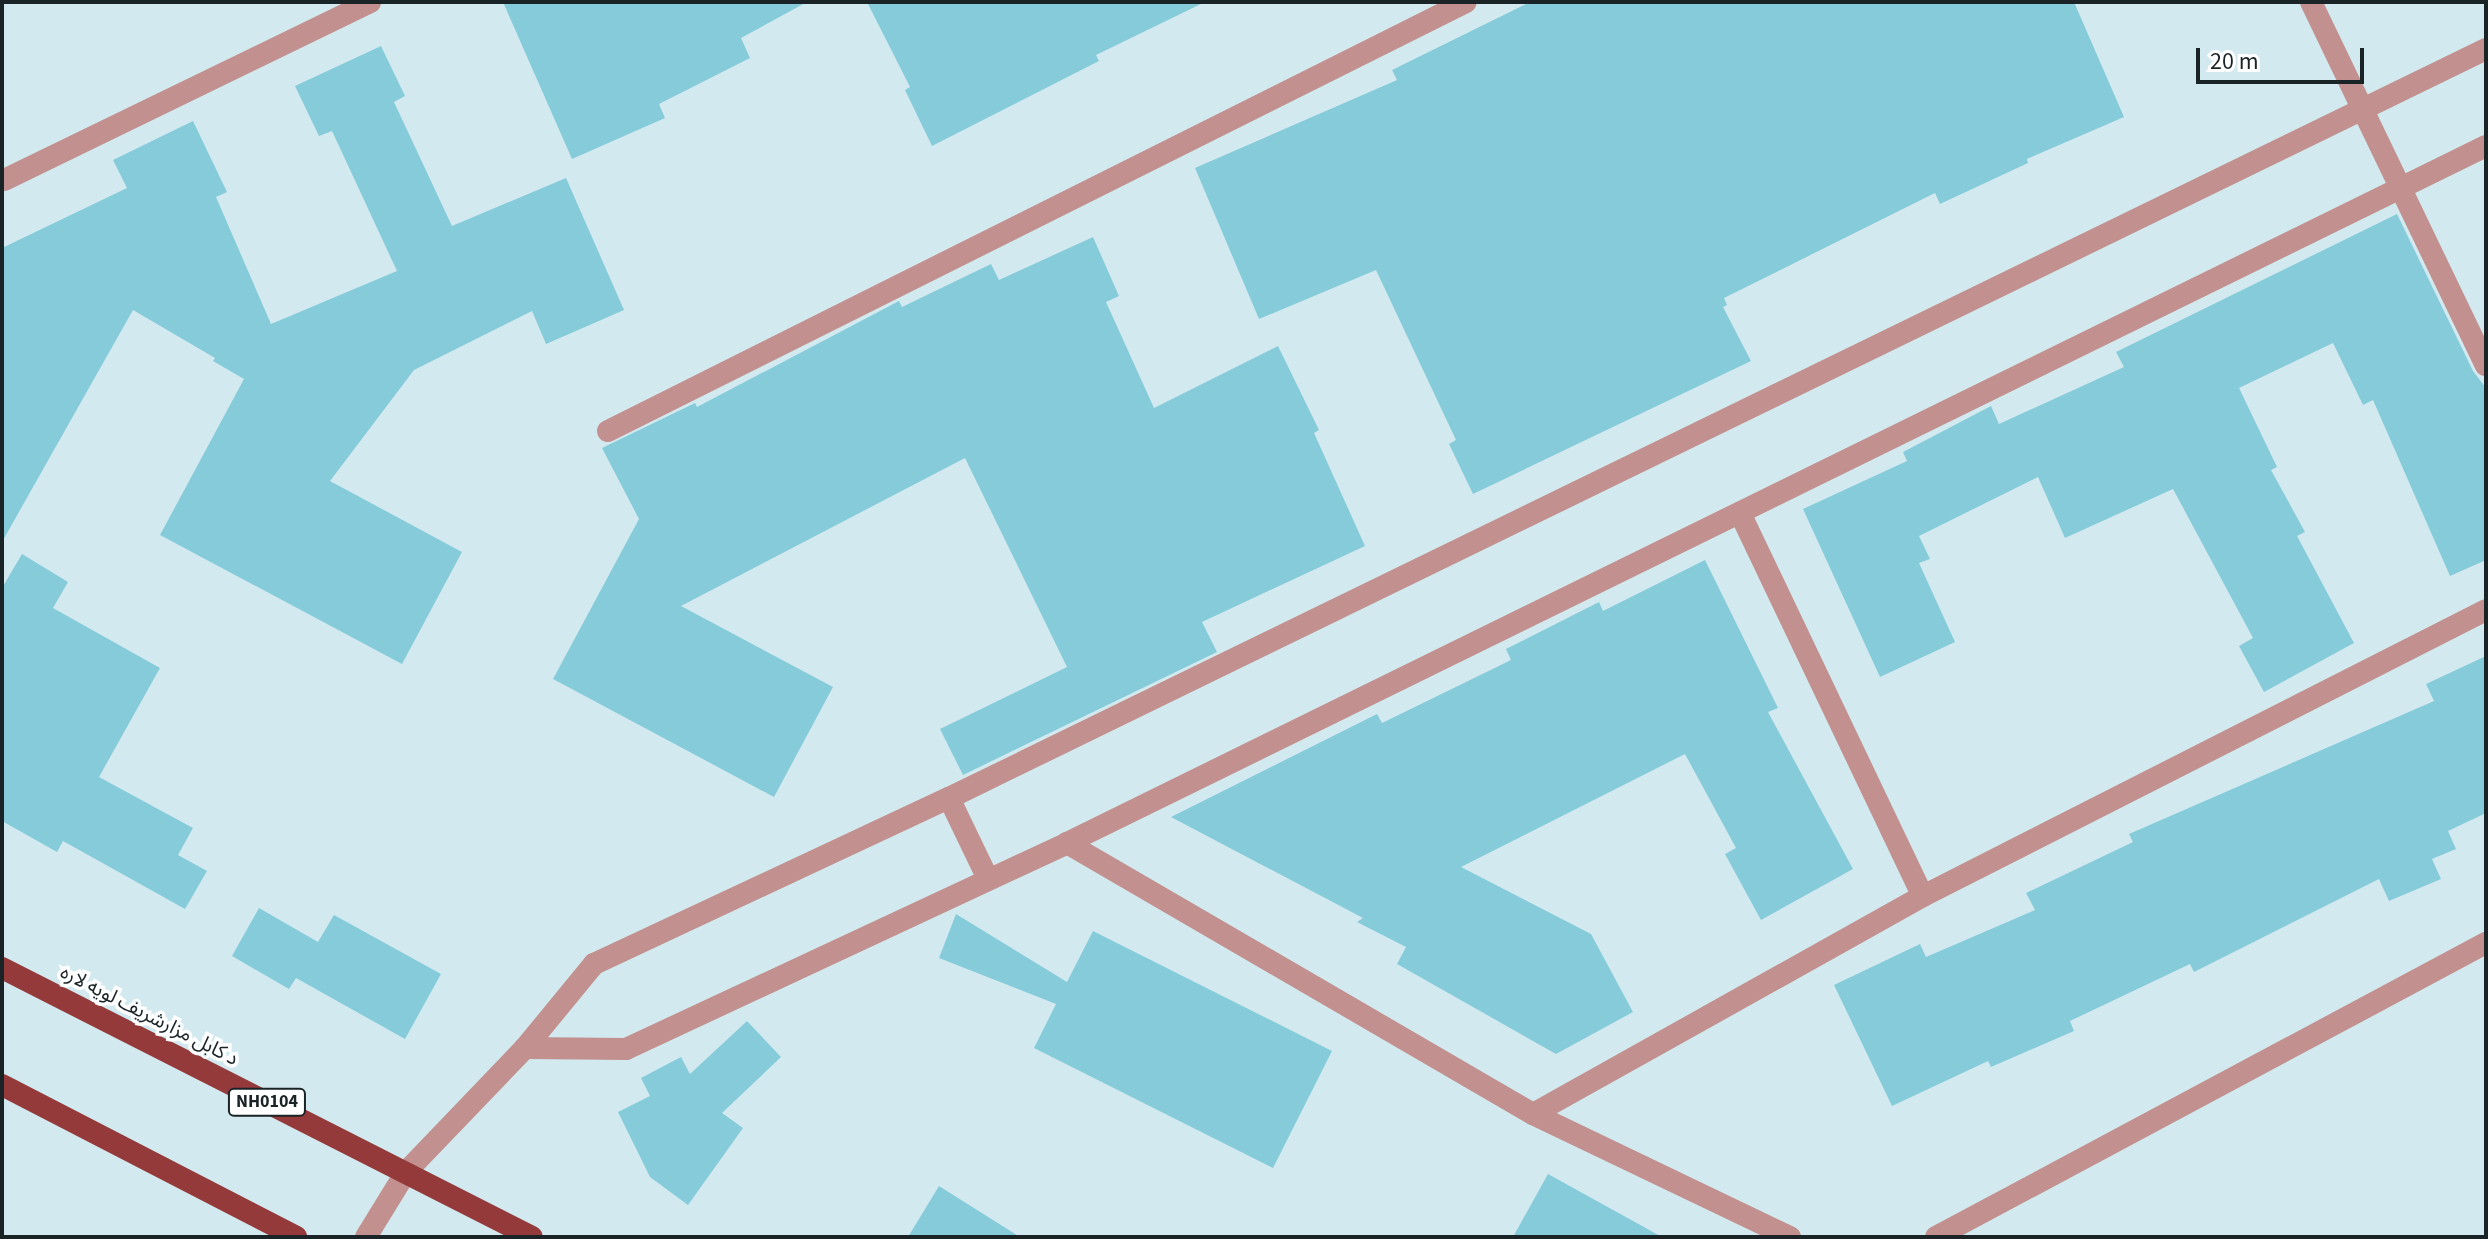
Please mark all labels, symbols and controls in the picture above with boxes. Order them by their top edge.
scale bar [2200,32,2368,82]
text: 20 m [2210,44,2259,79]
street label: د کابل مزارشریف لویه لاره [56,961,242,1071]
road number: NH0104 [227,1088,307,1116]

